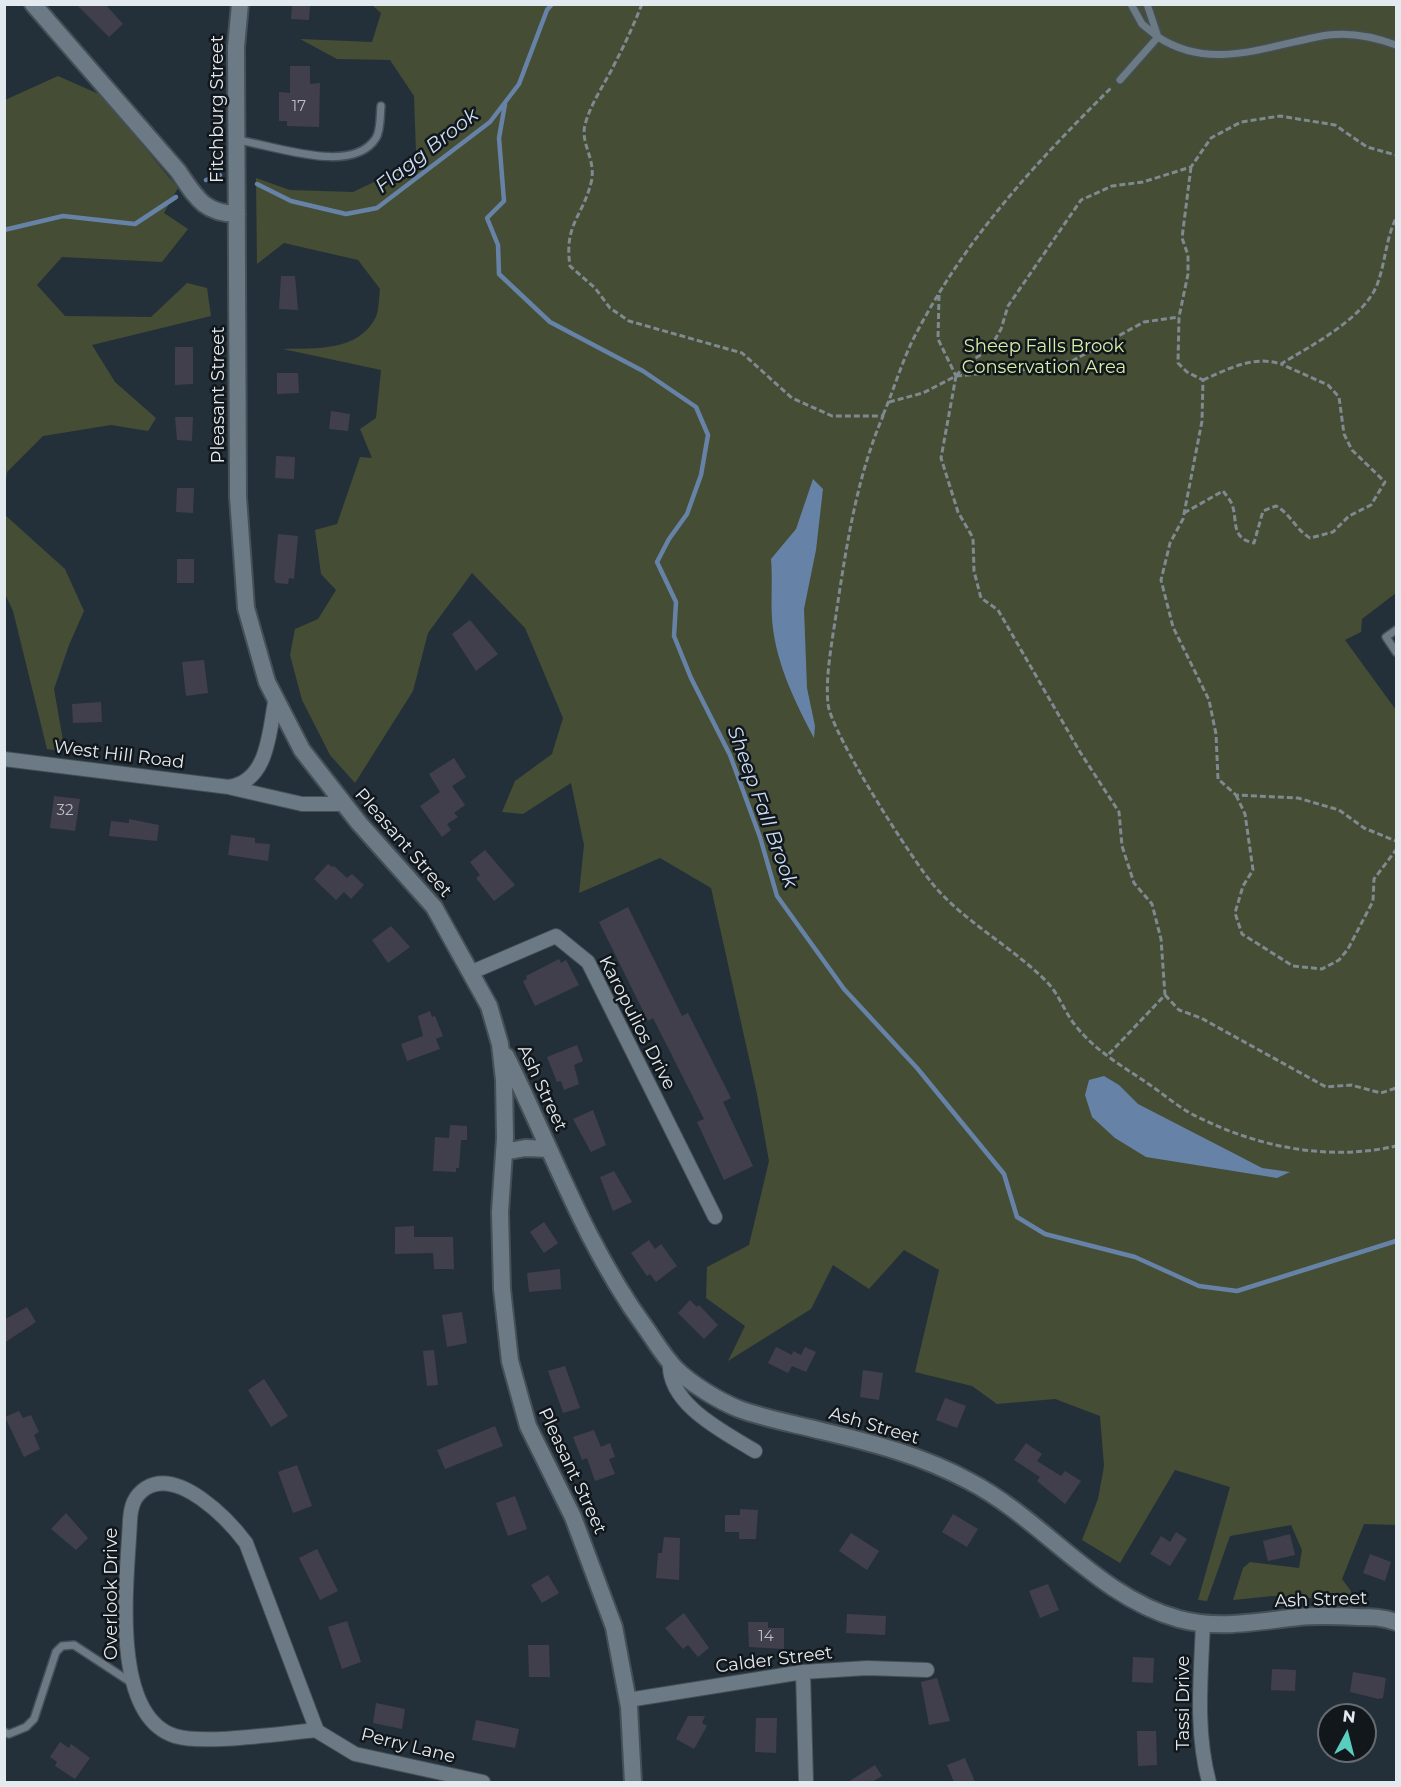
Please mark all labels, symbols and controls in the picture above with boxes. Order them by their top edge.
street label: Fitchburg Street [207,35,229,183]
house number: 17 [292,98,306,116]
water label: Flagg Brook [371,103,483,199]
street label: Pleasant Street [208,326,230,464]
park label: Sheep Falls Brook Conservation Area [962,336,1126,378]
water label: Sheep Fall Brook [722,723,802,891]
street label: West Hill Road [52,736,186,774]
street label: Pleasant Street [350,784,456,902]
house number: 32 [57,802,73,820]
street label: Karopulios Drive [594,952,680,1094]
street label: Ash Street [513,1041,571,1135]
street label: Ash Street [826,1403,922,1449]
street label: Pleasant Street [533,1404,611,1538]
street label: Overlook Drive [101,1528,123,1660]
street label: Ash Street [1274,1588,1368,1612]
house number: 14 [758,1628,774,1646]
street label: Calder Street [714,1642,834,1678]
street label: Tassi Drive [1173,1656,1195,1750]
north arrow [1317,1703,1377,1763]
text: N [1341,1706,1357,1727]
street label: Perry Lane [359,1724,457,1768]

